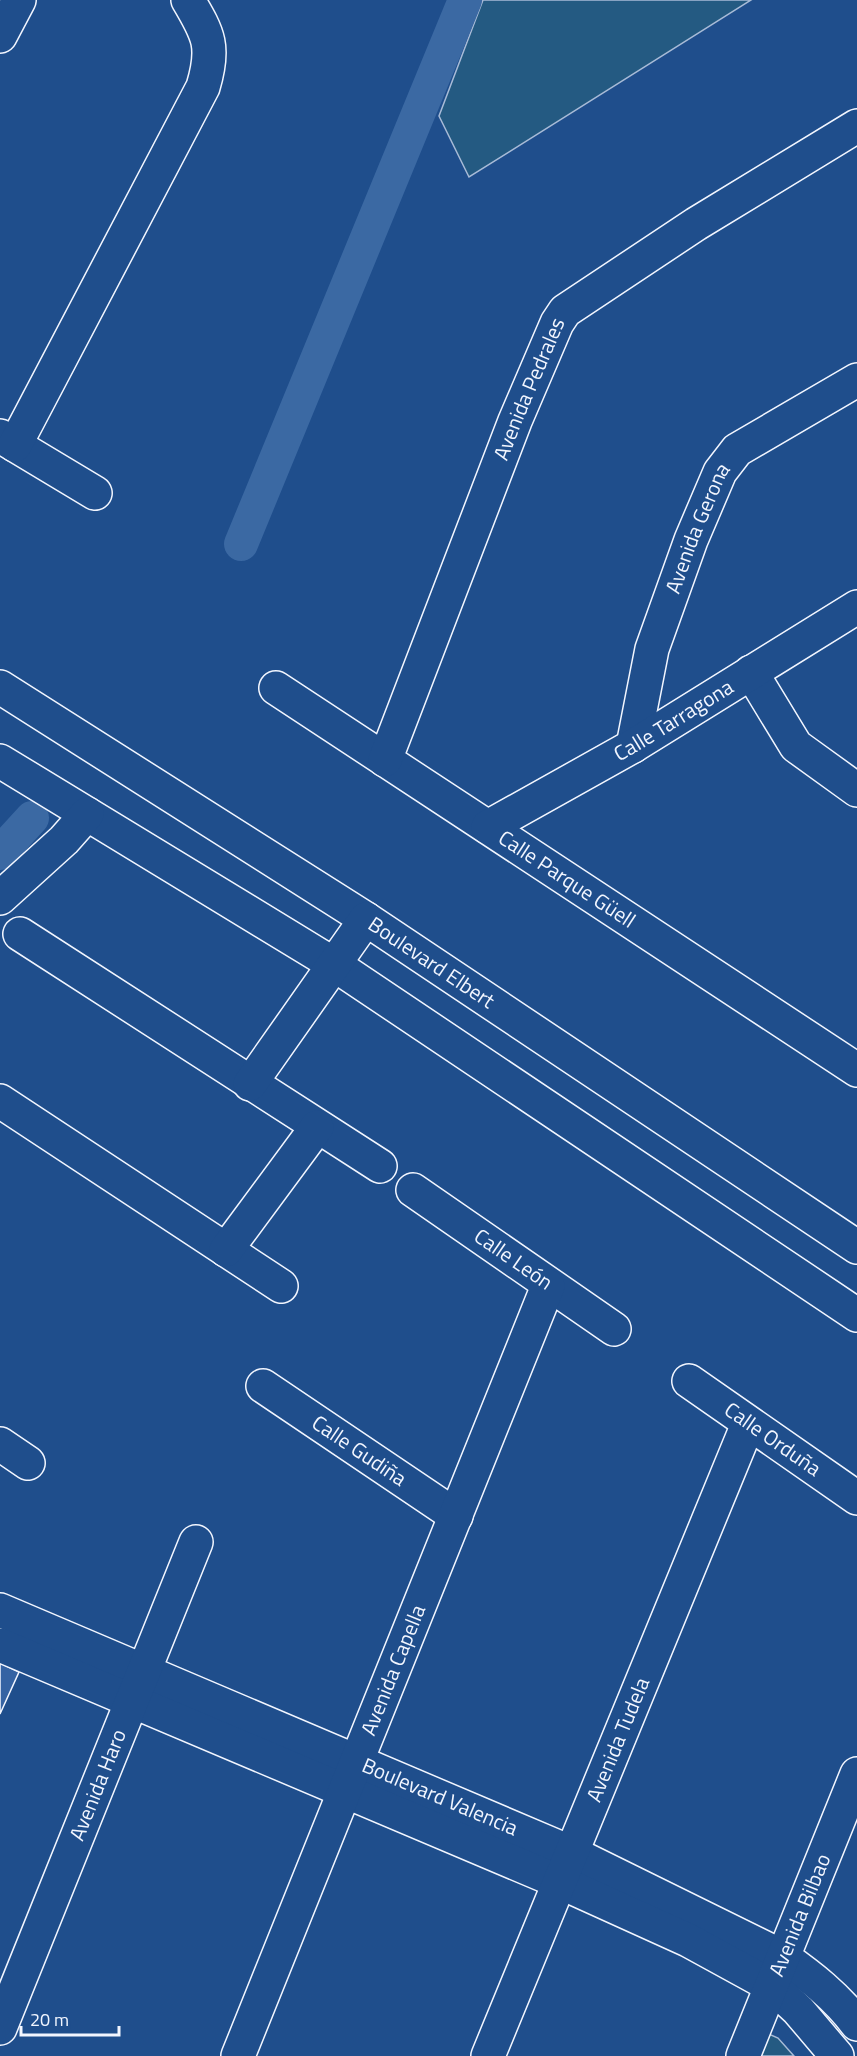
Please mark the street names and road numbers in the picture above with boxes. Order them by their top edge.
street label: Avenida Pedrales [484,312,572,465]
street label: Avenida Gerona [656,454,737,598]
street label: Calle Tarragona [607,670,740,769]
street label: Calle Parque Güell [492,821,642,935]
street label: Boulevard Elbert [362,908,502,1016]
street label: Calle León [468,1220,560,1297]
street label: Calle Orduña [718,1393,829,1484]
street label: Calle Gudiña [306,1406,414,1494]
street label: Avenida Capella [352,1599,433,1740]
street label: Avenida Tudela [577,1672,657,1807]
street label: Avenida Haro [60,1724,134,1845]
street label: Boulevard Valencia [357,1749,524,1844]
street label: Avenida Bilbao [760,1848,838,1981]

